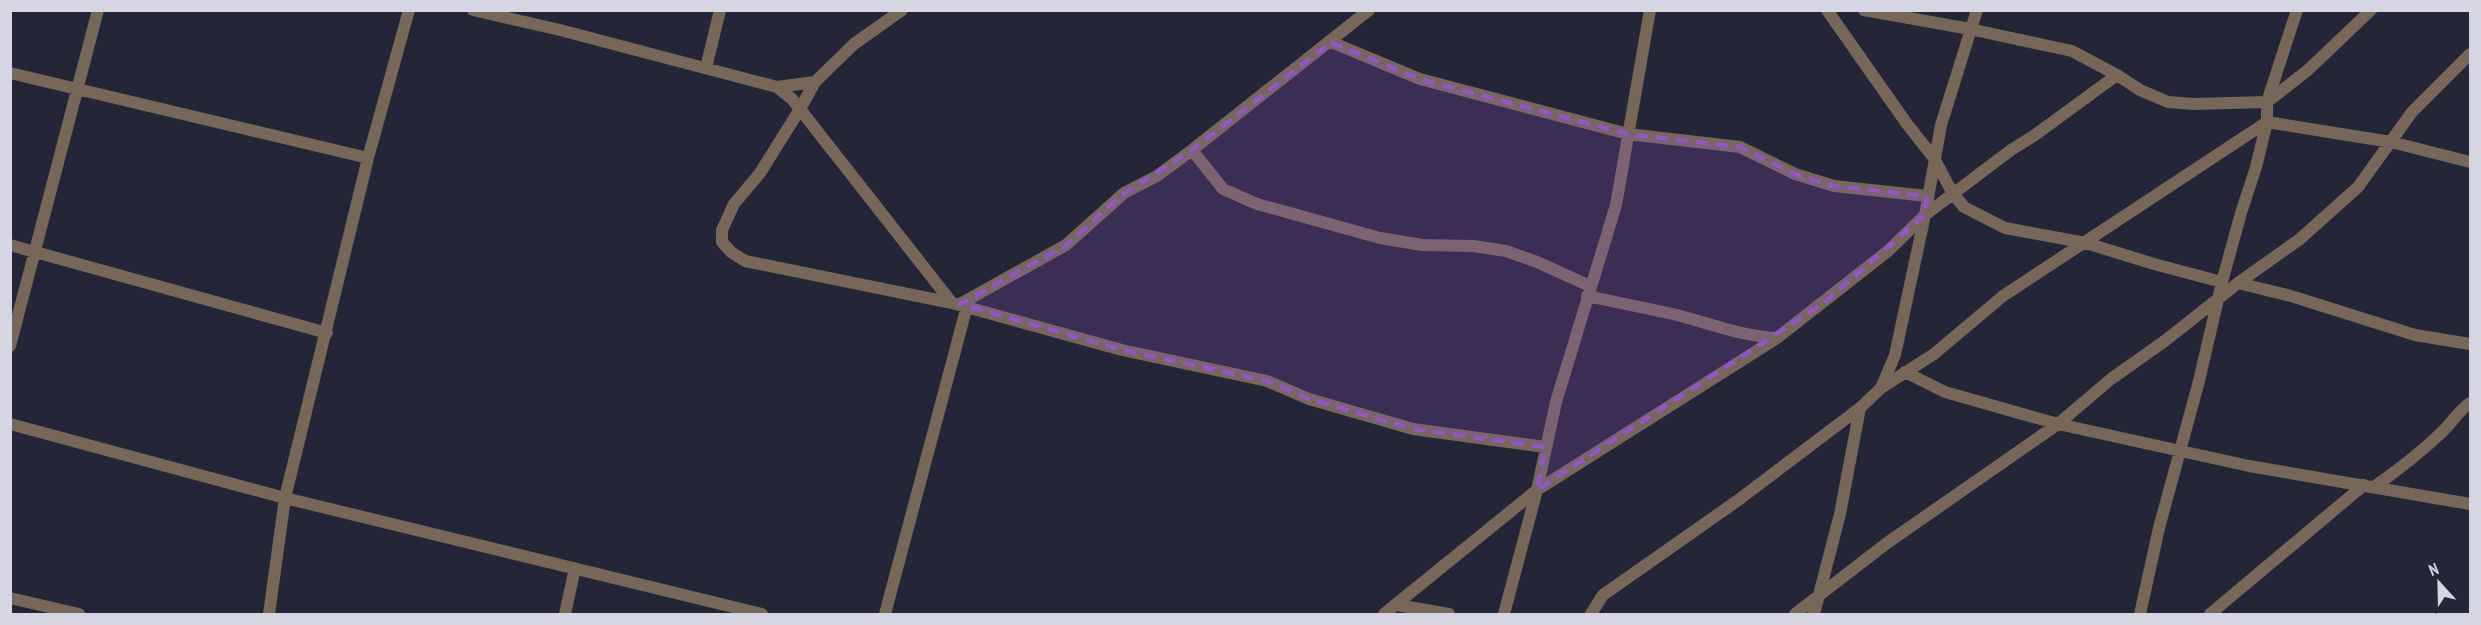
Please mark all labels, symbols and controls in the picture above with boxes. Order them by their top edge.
north arrow [2409,553,2469,613]
text: N [2426,558,2441,580]

